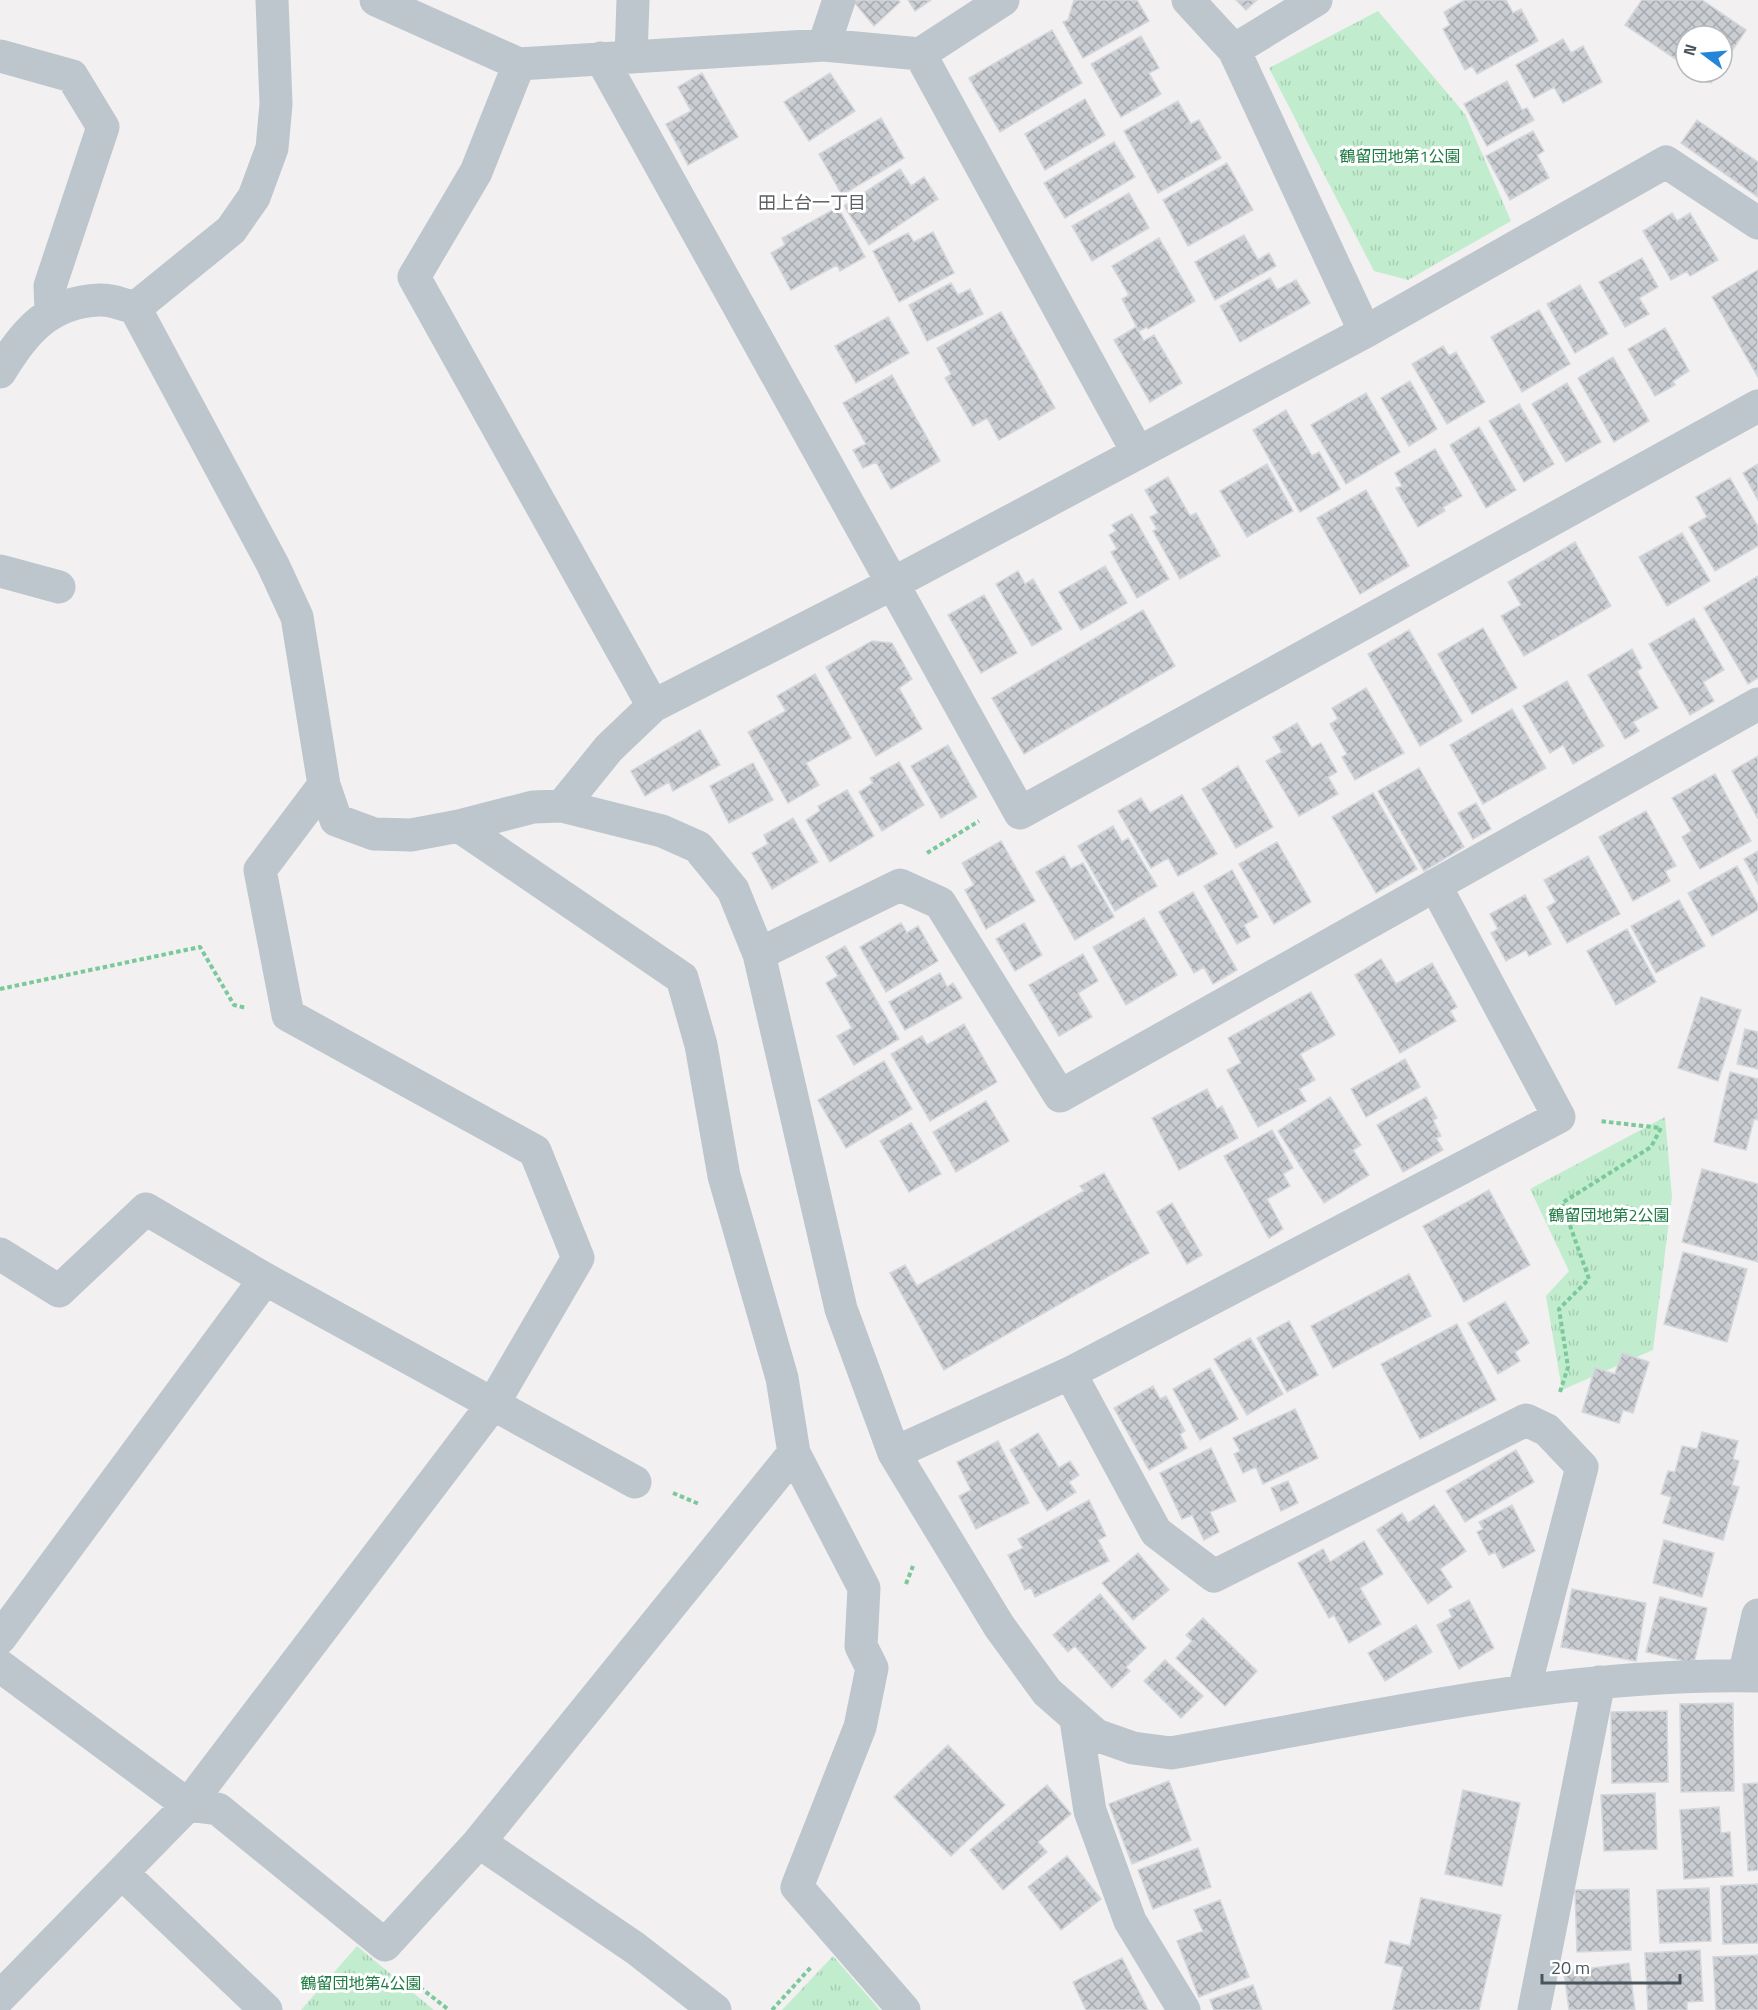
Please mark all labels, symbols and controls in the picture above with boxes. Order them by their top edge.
north arrow [1674,24,1734,84]
text: N [1677,41,1703,59]
park label: 鶴留団地第1公園 [1340,144,1460,168]
district label: 田上台一丁目 [758,189,866,216]
park label: 鶴留団地第2公園 [1549,1203,1669,1227]
scale bar [1542,1947,1680,1985]
text: 20 m [1551,1954,1590,1981]
park label: 鶴留団地第4公園 [301,1971,421,1995]

